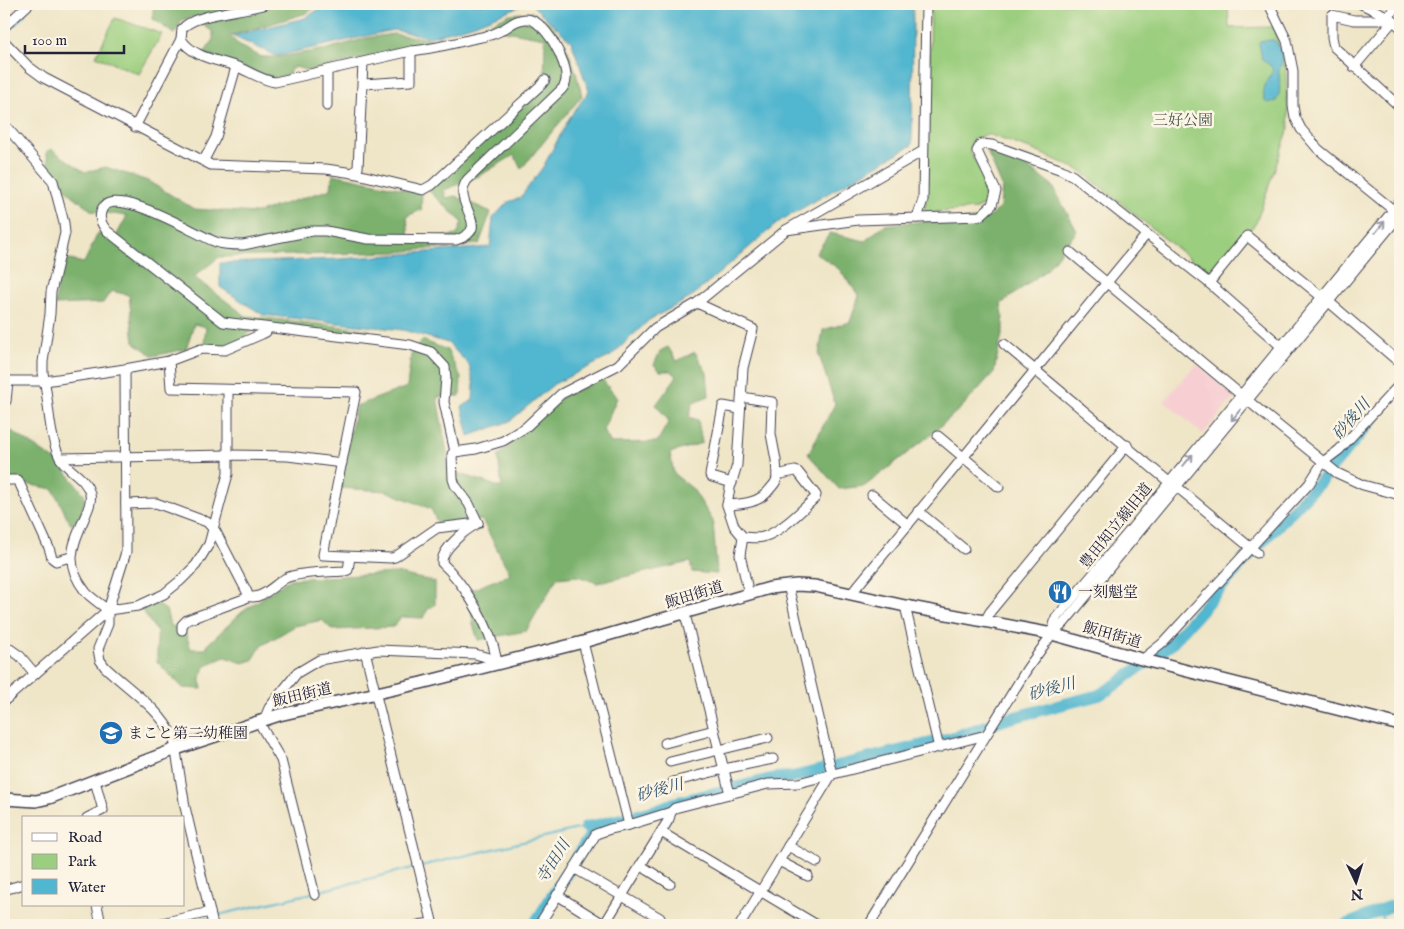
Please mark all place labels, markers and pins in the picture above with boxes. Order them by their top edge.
restaurant icon: 一刻魁堂 [1047,579,1073,605]
place label: 一刻魁堂 [1078,583,1138,602]
school or university icon: まこと第二幼稚園 [98,720,124,746]
place label: まこと第二幼稚園 [128,724,248,743]

